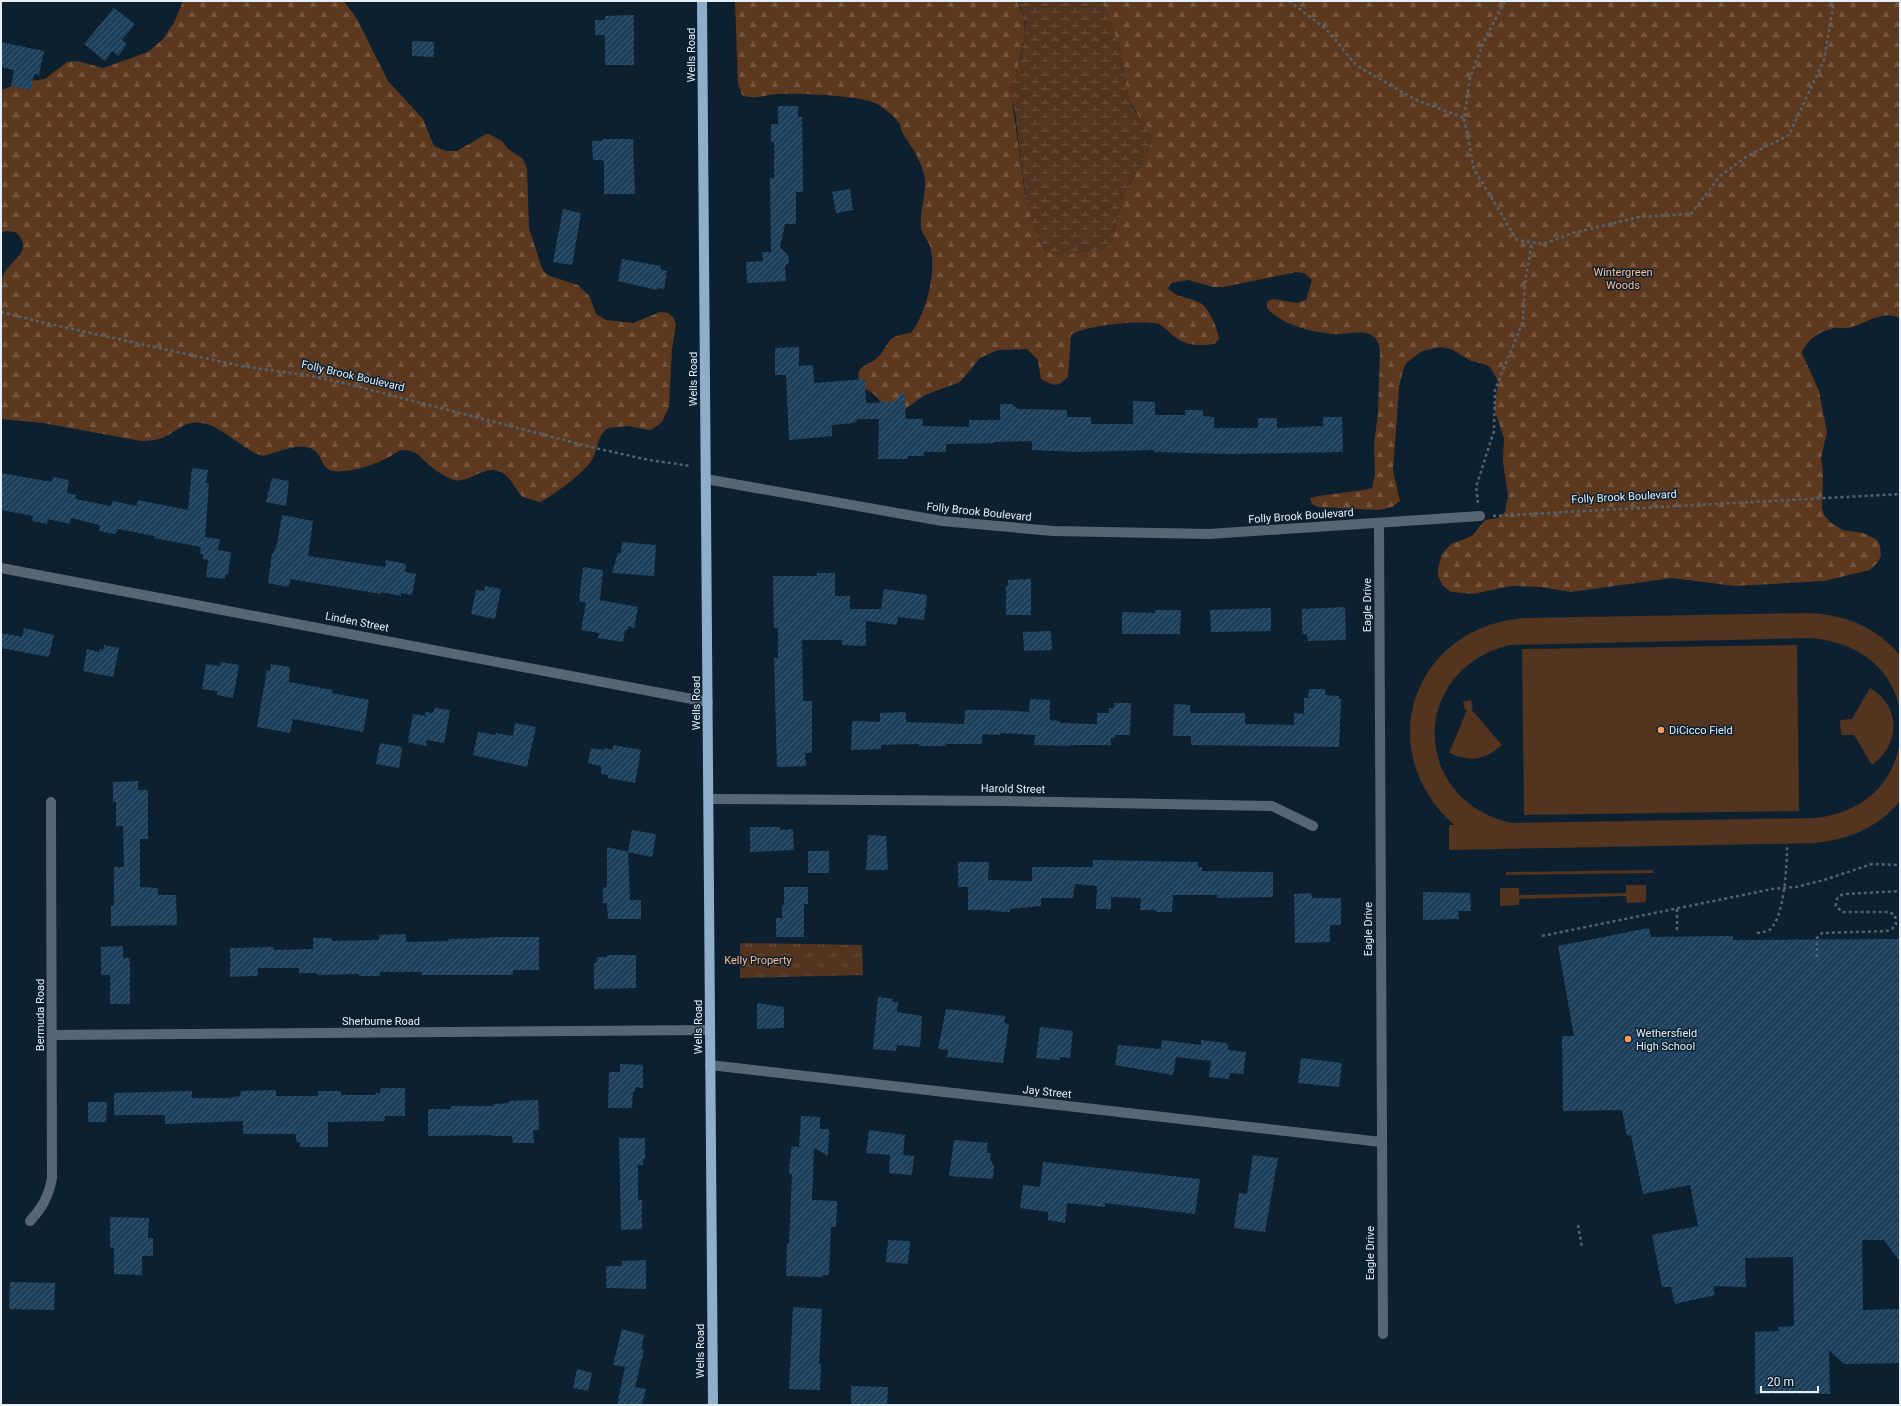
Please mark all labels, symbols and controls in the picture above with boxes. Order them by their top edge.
street label: Wells Road [685,28,698,82]
park label: Wintergreen Woods [1593,266,1653,292]
street label: Wells Road [687,352,700,406]
street label: Folly Brook Boulevard [300,358,406,394]
street label: Folly Brook Boulevard [1571,488,1677,506]
street label: Folly Brook Boulevard [926,500,1032,524]
street label: Folly Brook Boulevard [1248,506,1354,526]
street label: Eagle Drive [1361,578,1374,632]
street label: Linden Street [324,609,390,635]
street label: Wells Road [690,676,703,730]
place label: DiCicco Field [1669,724,1733,737]
marker: DiCicco Field [1656,725,1666,735]
street label: Harold Street [981,782,1046,796]
street label: Eagle Drive [1362,902,1375,956]
park label: Kelly Property [724,954,793,967]
street label: Bermuda Road [34,979,47,1051]
street label: Wells Road [692,1000,705,1054]
street label: Sherburne Road [342,1015,420,1028]
place label: Wethersfield High School [1636,1027,1697,1053]
marker: Wethersfield High School [1623,1034,1633,1044]
street label: Jay Street [1022,1083,1072,1101]
street label: Eagle Drive [1364,1226,1377,1280]
street label: Wells Road [694,1324,707,1378]
scale bar [1761,1368,1818,1394]
text: 20 m [1767,1375,1794,1389]

